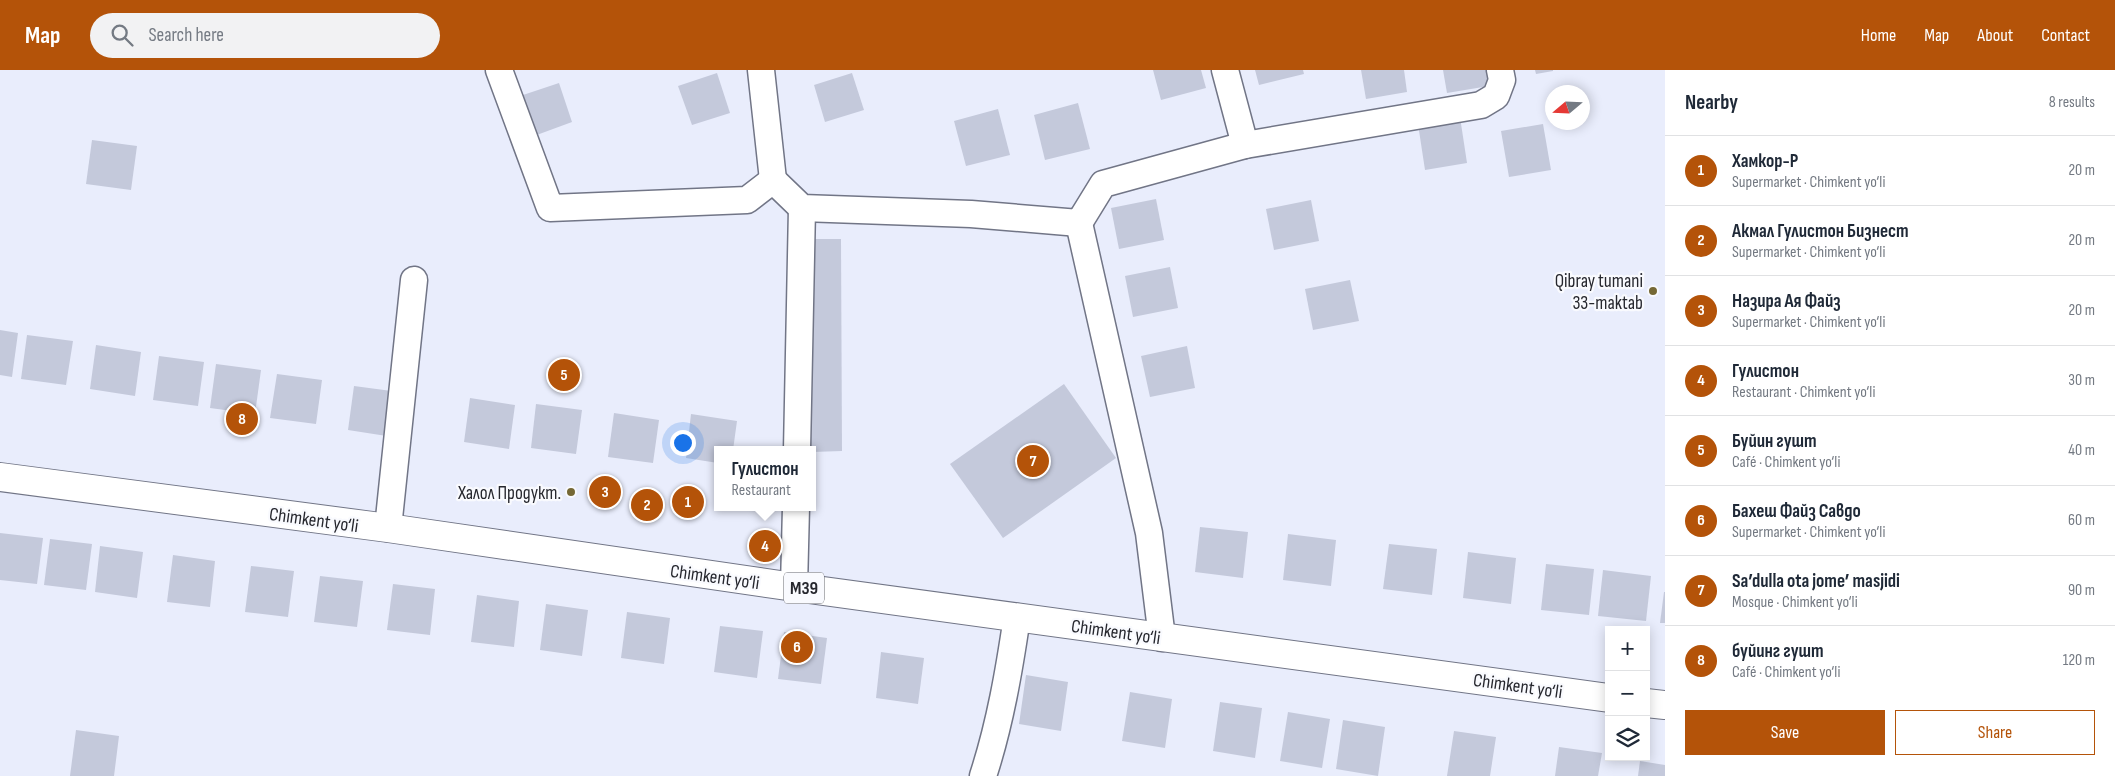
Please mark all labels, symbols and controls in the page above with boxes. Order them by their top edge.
search box [90,13,440,58]
text: Map [25,21,60,50]
icon: search [108,21,136,49]
text: Search here [148,24,224,47]
text: Home [1861,25,1896,46]
text: Map [1924,25,1949,46]
text: About [1977,25,2013,46]
text: Contact [2041,25,2090,46]
north arrow [1545,85,1590,130]
text: Nearby [1685,90,1738,115]
text: 8 results [2049,93,2095,112]
text: Хамкор-Р [1732,150,1798,173]
text: 1 [1698,161,1704,180]
text: 20 m [2068,161,2095,180]
text: Supermarket · Chimkent yo‘li [1732,173,1885,192]
text: Акмал Гулистон Бизнест [1732,220,1909,243]
text: 2 [1697,231,1705,250]
text: 20 m [2068,231,2095,250]
text: Supermarket · Chimkent yo‘li [1732,243,1885,262]
place label: Qibray tumani 33-maktab [1555,270,1643,315]
marker: Qibray tumani 33-maktab [1647,285,1659,297]
text: Назира Ая Файз [1732,290,1841,313]
text: 3 [1697,301,1705,320]
text: 20 m [2068,301,2095,320]
text: Supermarket · Chimkent yo‘li [1732,313,1885,332]
pin: 5 [548,356,580,394]
text: Гулистон [1732,360,1799,383]
text: 4 [1697,371,1705,390]
text: 30 m [2068,371,2095,390]
text: Restaurant · Chimkent yo‘li [1732,383,1875,402]
pin: 8 [226,400,258,438]
your location [670,430,696,456]
text: Буйин гушт [1732,430,1817,453]
text: 5 [1697,441,1705,460]
text: 40 m [2068,441,2095,460]
pin: 7 [1017,442,1049,480]
popup [714,446,816,511]
text: Café · Chimkent yo‘li [1732,453,1840,472]
text: Гулистон [732,458,798,481]
pin: 3 [589,473,621,511]
text: Restaurant [732,481,791,500]
place label: Халол Продукт. [457,482,561,505]
pin: 1 [672,483,704,521]
marker: Халол Продукт. [565,486,577,498]
pin: 2 [631,486,663,524]
text: Бахеш Файз Савдо [1732,500,1861,523]
street label: Chimkent yo‘li [268,503,360,538]
text: 6 [1697,511,1705,530]
text: 60 m [2068,511,2095,530]
text: Supermarket · Chimkent yo‘li [1732,523,1885,542]
pin: 4 [749,527,781,565]
street label: Chimkent yo‘li [669,560,761,595]
text: Sa’dulla ota jome’ masjidi [1732,570,1900,593]
road number: M39 [784,572,824,604]
text: 7 [1698,581,1704,600]
text: 90 m [2068,581,2095,600]
text: Mosque · Chimkent yo‘li [1732,593,1858,612]
street label: Chimkent yo‘li [1070,615,1162,650]
map controls [1605,626,1650,761]
button: + [1605,626,1650,671]
pin: 6 [781,628,813,666]
text: буйинг гушт [1732,640,1824,663]
text: 8 [1697,651,1705,670]
text: 120 m [2063,651,2095,670]
text: Café · Chimkent yo‘li [1732,663,1840,682]
street label: Chimkent yo‘li [1472,669,1564,704]
button: − [1605,671,1650,716]
button: Save [1685,710,1885,755]
button: Share [1895,710,2095,755]
button: layers [1605,716,1650,761]

